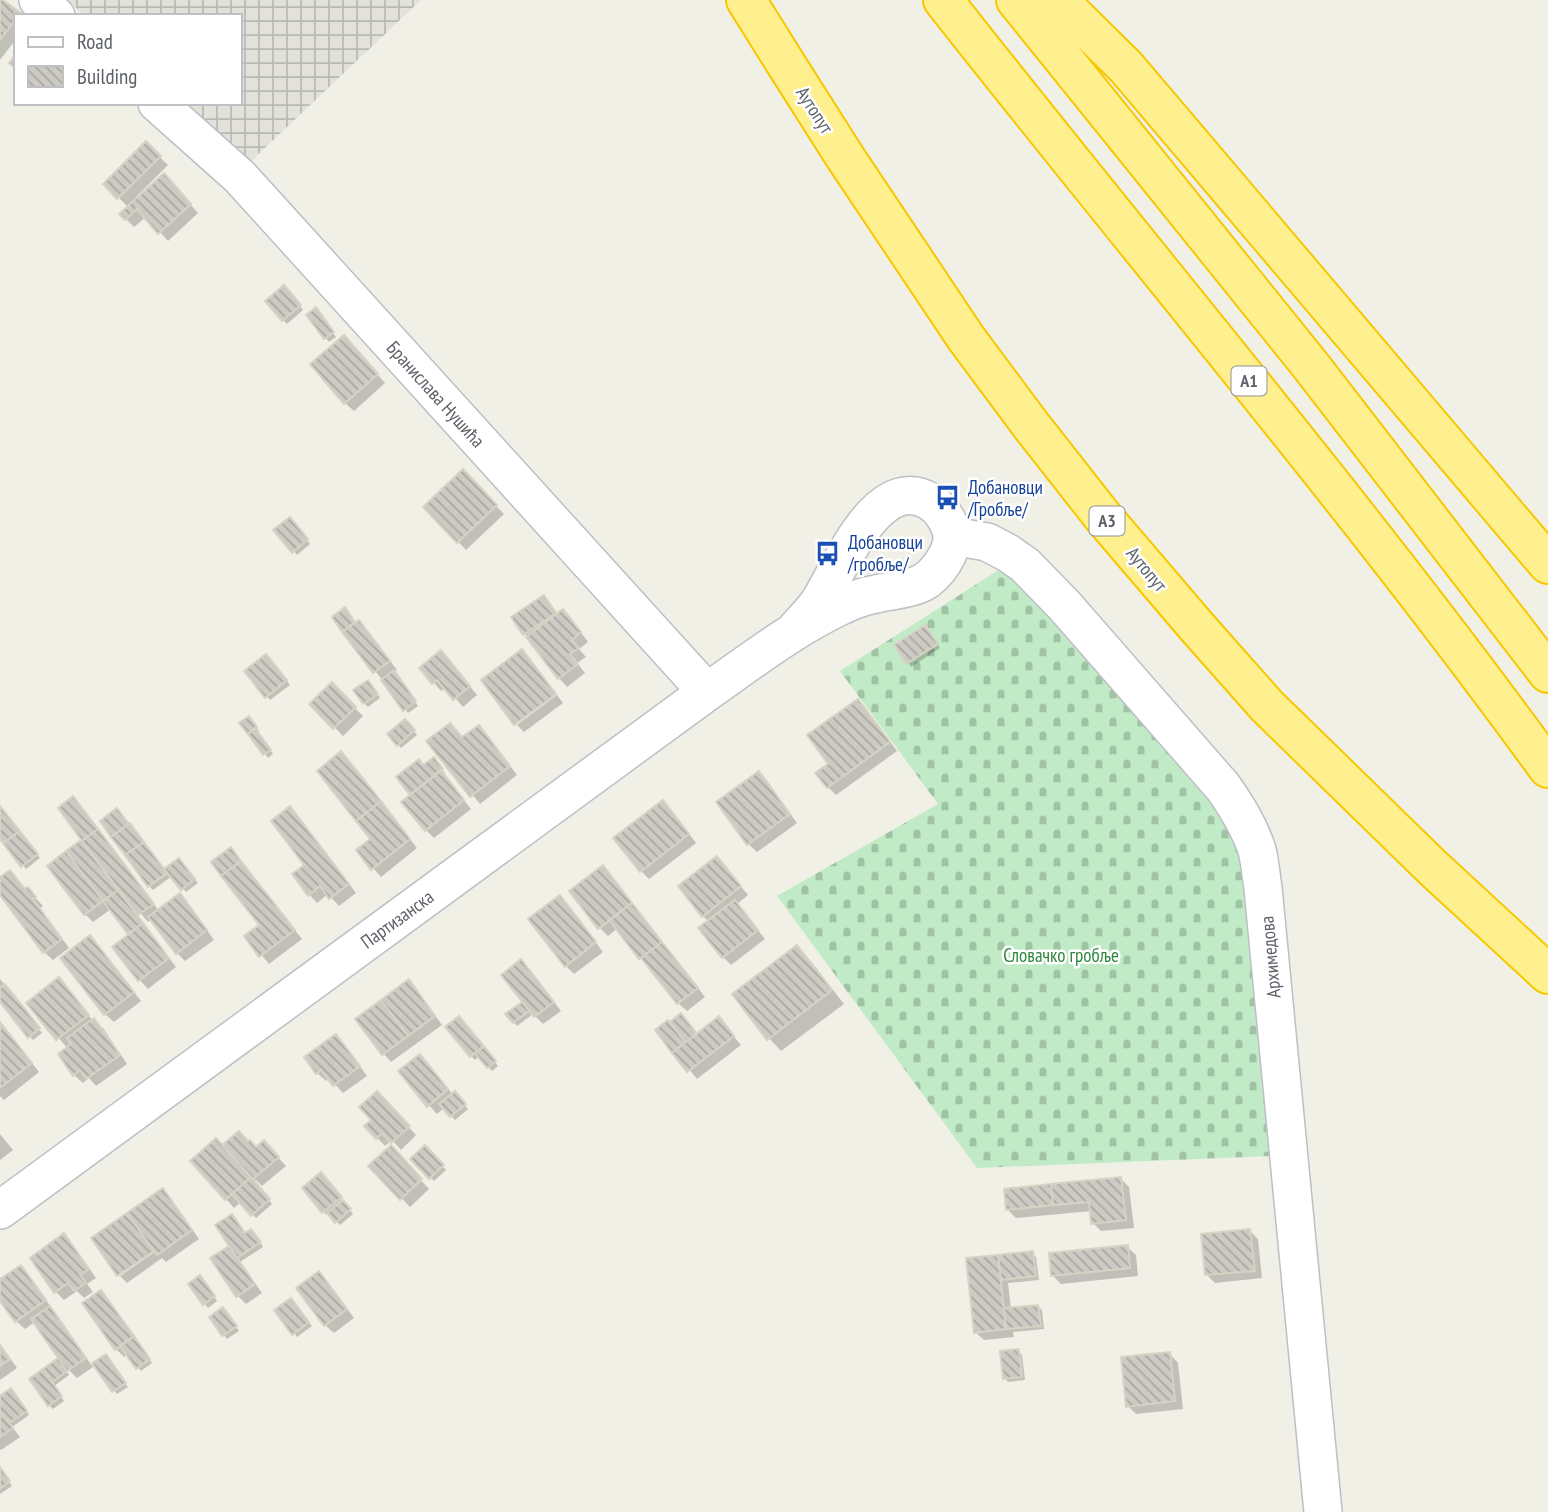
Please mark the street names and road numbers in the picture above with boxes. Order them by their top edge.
street label: Аутопут [791,82,840,139]
street label: Бранислава Нушића [382,336,490,452]
road number: A1 [1232,366,1266,396]
road number: A3 [1090,506,1124,536]
street label: Аутопут [1121,542,1173,597]
street label: Партизанска [356,885,438,953]
street label: Архимедова [1254,915,1286,999]

